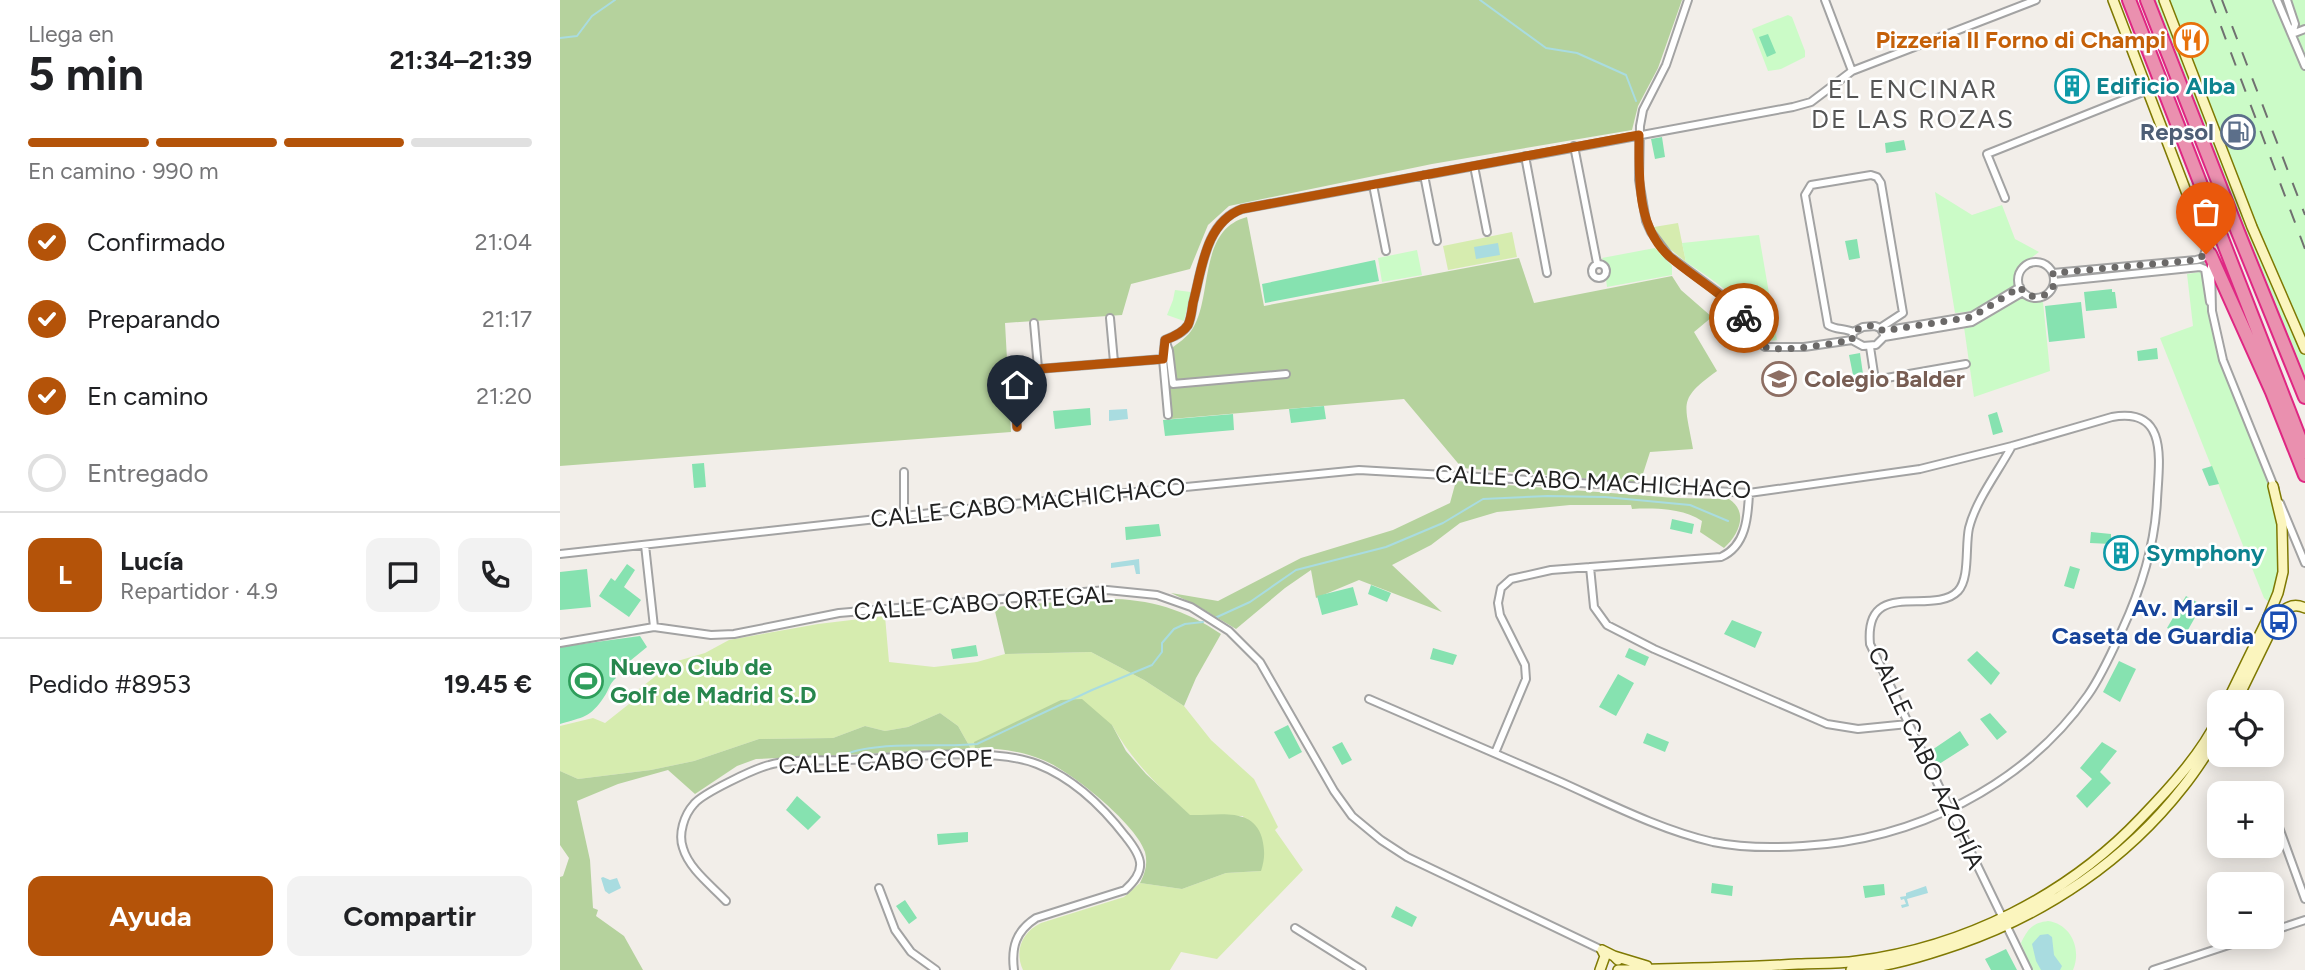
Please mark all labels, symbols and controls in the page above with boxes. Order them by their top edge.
text: Llega en [28,20,114,48]
restaurant icon: Pizzeria Il Forno di Champi [2172,21,2210,59]
place label: Pizzeria Il Forno di Champi [1875,25,2166,54]
text: 21:34–21:39 [390,44,532,76]
text: 5 min [28,46,144,102]
building icon: Edificio Alba [2053,67,2091,105]
place label: Edificio Alba [2096,71,2236,100]
district label: EL ENCINAR DE LAS ROZAS [1811,73,2015,135]
fuel station icon: Repsol [2219,113,2257,151]
place label: Repsol [2140,117,2214,146]
text: En camino · 990 m [28,157,219,185]
pin [2176,182,2236,254]
icon: bag [2187,193,2225,231]
icon: check [28,223,66,261]
text: Confirmado [87,226,225,258]
text: 21:04 [475,228,532,256]
courier [1709,283,1779,353]
icon: bike [1725,299,1763,337]
icon: check [28,300,66,338]
text: Preparando [87,303,220,335]
text: 21:17 [482,305,532,333]
pin [987,355,1047,427]
school or university icon: Colegio Balder [1760,360,1798,398]
place label: Colegio Balder [1804,364,1965,393]
icon: home [998,366,1036,404]
icon: check [28,377,66,415]
text: En camino [87,380,208,412]
text: 21:20 [476,382,532,410]
text: Entregado [87,457,209,489]
street label: CALLE CABO MACHICHACO [1434,459,1752,504]
street label: CALLE CABO MACHICHACO [869,472,1187,533]
building icon: Symphony [2102,534,2140,572]
button: chat [366,538,440,612]
button: phone [458,538,532,612]
place label: Symphony [2146,538,2265,567]
text: Lucía [120,545,184,577]
text: L [58,559,72,591]
text: Repartidor · 4.9 [120,577,278,605]
street label: CALLE CABO ORTEGAL [853,579,1114,626]
place label: Av. Marsil - Caseta de Guardia [2051,593,2254,650]
bus stop icon: Av. Marsil - Caseta de Guardia [2260,603,2298,641]
street label: CALLE CABO AZOHÍA [1862,642,1991,874]
place label: Nuevo Club de Golf de Madrid S.D [610,652,816,709]
sports icon: Nuevo Club de Golf de Madrid S.D [567,662,605,700]
text: Pedido #8953 [28,668,191,700]
text: 19.45 € [444,668,532,700]
map controls [2207,690,2284,949]
button: locate [2207,690,2284,767]
street label: CALLE CABO COPE [778,743,994,780]
button: + [2207,781,2284,858]
button: − [2207,872,2284,949]
button: Ayuda [28,876,273,956]
button: Compartir [287,876,532,956]

